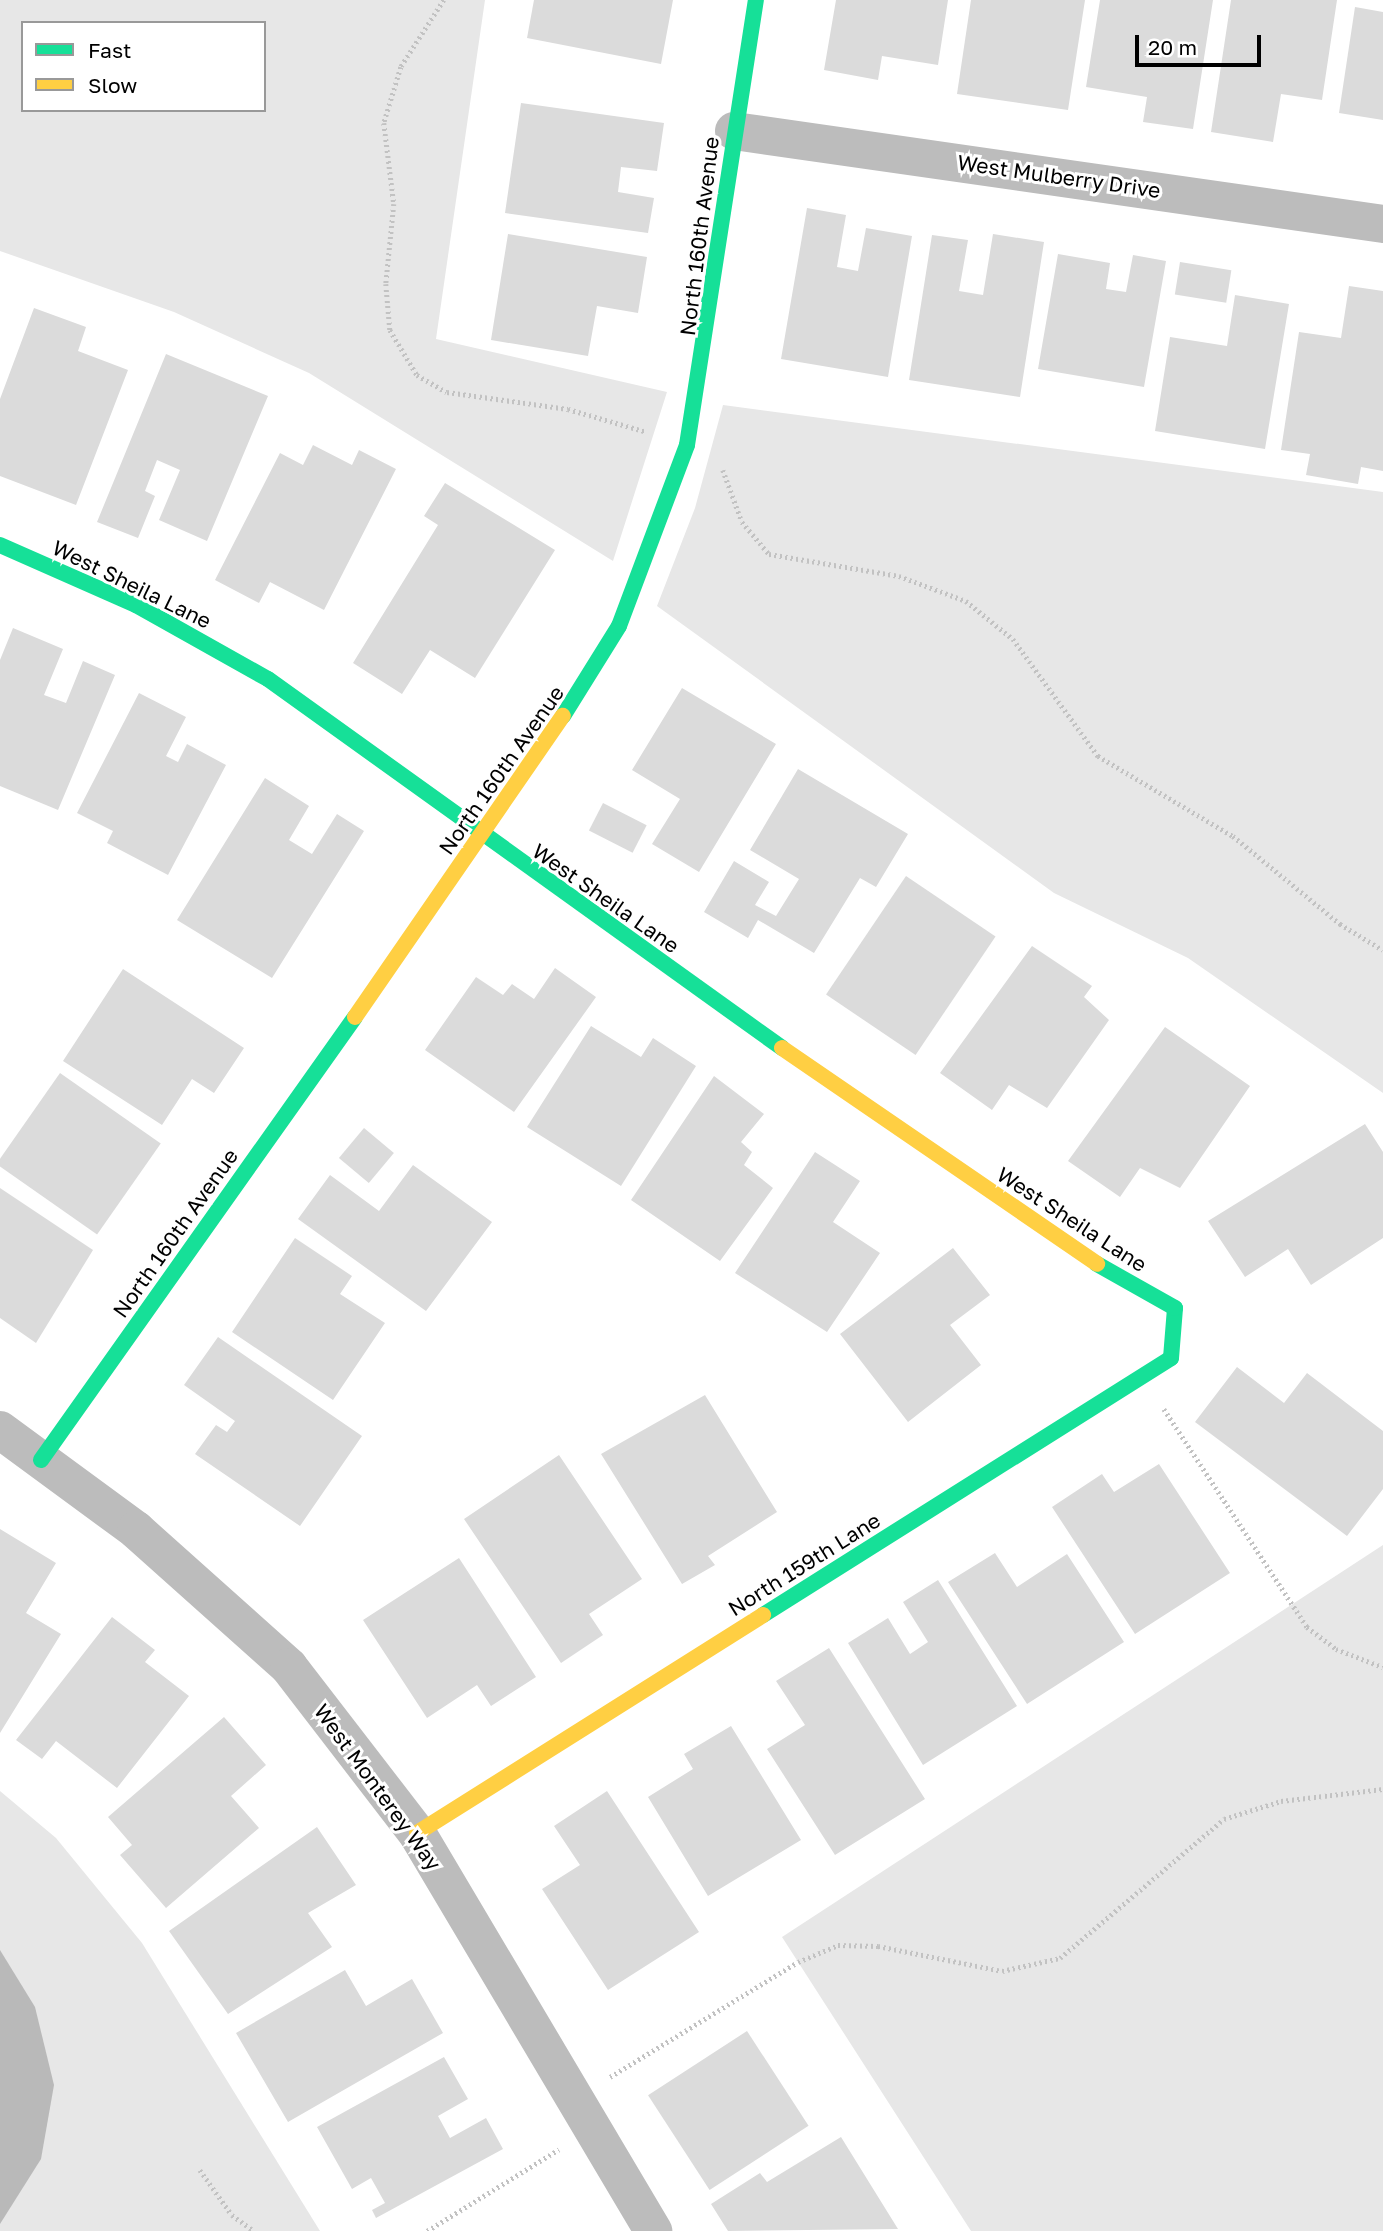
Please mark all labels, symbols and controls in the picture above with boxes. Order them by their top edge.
legend [21,21,266,112]
scale bar [1138,21,1264,65]
text: 20 m [1148,34,1197,60]
text: Fast [88,37,131,63]
text: Slow [88,72,137,98]
street label: North 160th Avenue [674,135,724,337]
street label: West Mulberry Drive [956,149,1162,203]
street label: West Sheila Lane [49,535,215,633]
street label: North 160th Avenue [433,681,569,859]
street label: West Sheila Lane [528,838,684,958]
street label: North 160th Avenue [107,1144,243,1322]
street label: West Sheila Lane [992,1161,1152,1277]
street label: North 159th Lane [723,1507,885,1621]
street label: West Monterey Way [309,1699,447,1875]

